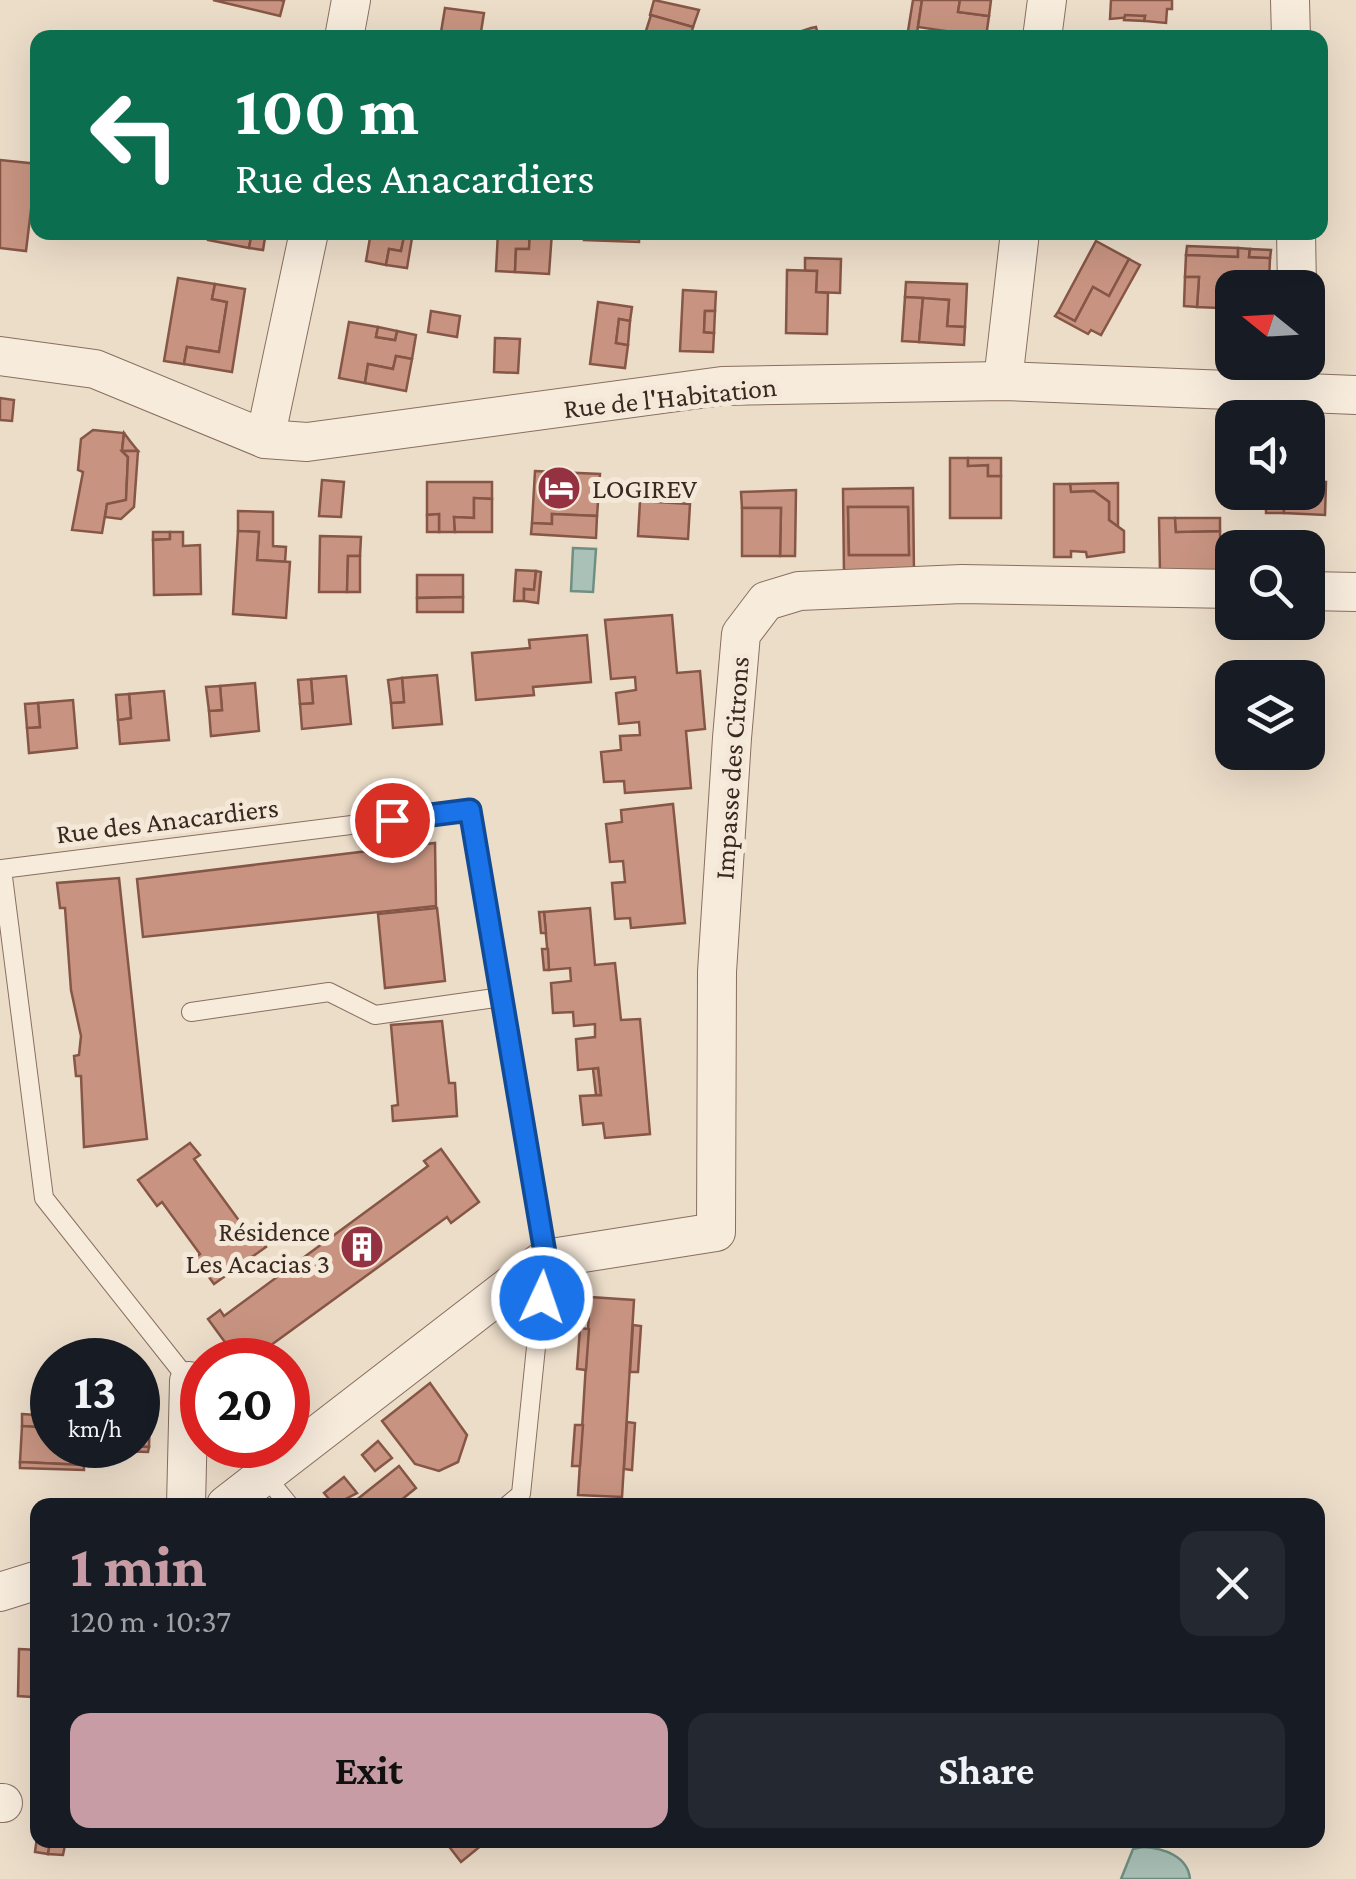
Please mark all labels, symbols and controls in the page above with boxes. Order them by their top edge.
icon: left [70,70,200,200]
text: 100 m [235,71,419,149]
text: Rue des Anacardiers [235,153,595,203]
north arrow [1215,270,1325,380]
map controls [1215,270,1325,770]
street label: Rue de l'Habitation [562,371,778,424]
button: sound [1215,400,1325,510]
hotel icon: LOGIREV [536,465,582,511]
place label: LOGIREV [592,473,697,504]
button: search [1215,530,1325,640]
street label: Impasse des Citrons [708,655,755,881]
button: layers [1215,660,1325,770]
pin [350,778,435,863]
street label: Rue des Anacardiers [54,791,280,850]
icon: arrive [365,793,420,848]
place label: Résidence Les Acacias 3 [186,1216,330,1279]
building icon: Résidence Les Acacias 3 [339,1224,385,1270]
position arrow [490,1246,594,1350]
speed limit sign: 20 [180,1338,310,1468]
text: 13 [73,1363,117,1419]
text: km/h [68,1415,122,1442]
button: close [1180,1531,1285,1636]
text: 1 min [70,1532,207,1599]
text: 120 m · 10:37 [70,1603,231,1639]
button: Exit [70,1713,668,1828]
button: Share [688,1713,1285,1828]

